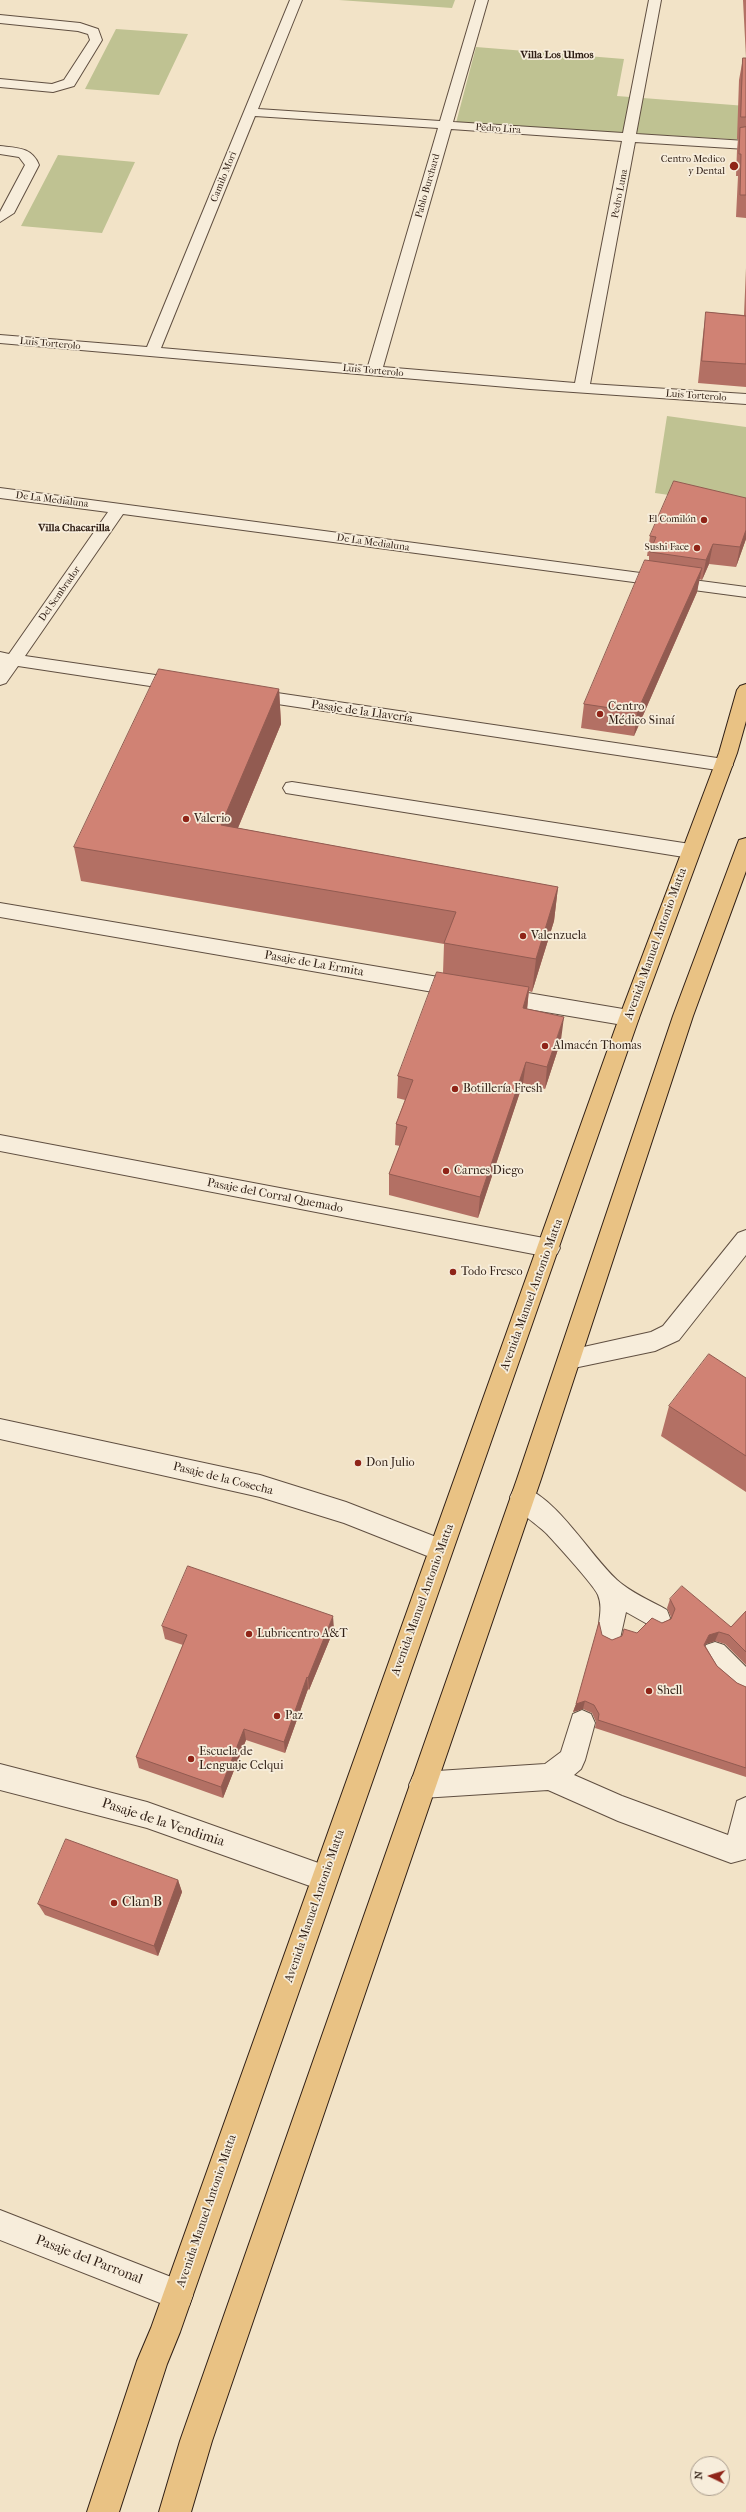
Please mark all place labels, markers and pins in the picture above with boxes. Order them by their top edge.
place label: Centro Medico y Dental [661,154,725,178]
marker: Centro Medico y Dental [728,160,740,172]
place label: El Comilón [648,514,696,526]
marker: El Comilón [699,515,709,525]
place label: Sushi Face [645,542,689,554]
marker: Sushi Face [692,543,702,553]
place label: Centro Médico Sinaí [608,700,674,728]
marker: Centro Médico Sinaí [595,709,605,719]
place label: Valerio [194,812,230,826]
marker: Valerio [181,814,191,824]
place label: Valenzuela [531,929,587,943]
marker: Valenzuela [518,931,528,941]
place label: Almacén Thomas [553,1039,641,1053]
marker: Almacén Thomas [540,1041,550,1051]
place label: Botillería Fresh [463,1082,542,1096]
marker: Botillería Fresh [450,1084,460,1094]
place label: Carnes Diego [454,1164,524,1178]
marker: Carnes Diego [441,1166,451,1176]
place label: Todo Fresco [461,1265,522,1279]
marker: Todo Fresco [448,1267,458,1277]
place label: Don Julio [366,1456,415,1470]
marker: Don Julio [353,1458,363,1468]
place label: Lubricentro A&T [257,1627,348,1641]
marker: Lubricentro A&T [244,1629,254,1639]
place label: Shell [657,1684,682,1698]
marker: Shell [644,1686,654,1696]
place label: Paz [285,1709,303,1723]
marker: Paz [272,1711,282,1721]
place label: Escuela de Lenguaje Celqui [199,1745,283,1773]
marker: Escuela de Lenguaje Celqui [186,1754,196,1764]
place label: Clan B [122,1895,162,1911]
marker: Clan B [109,1898,119,1908]

